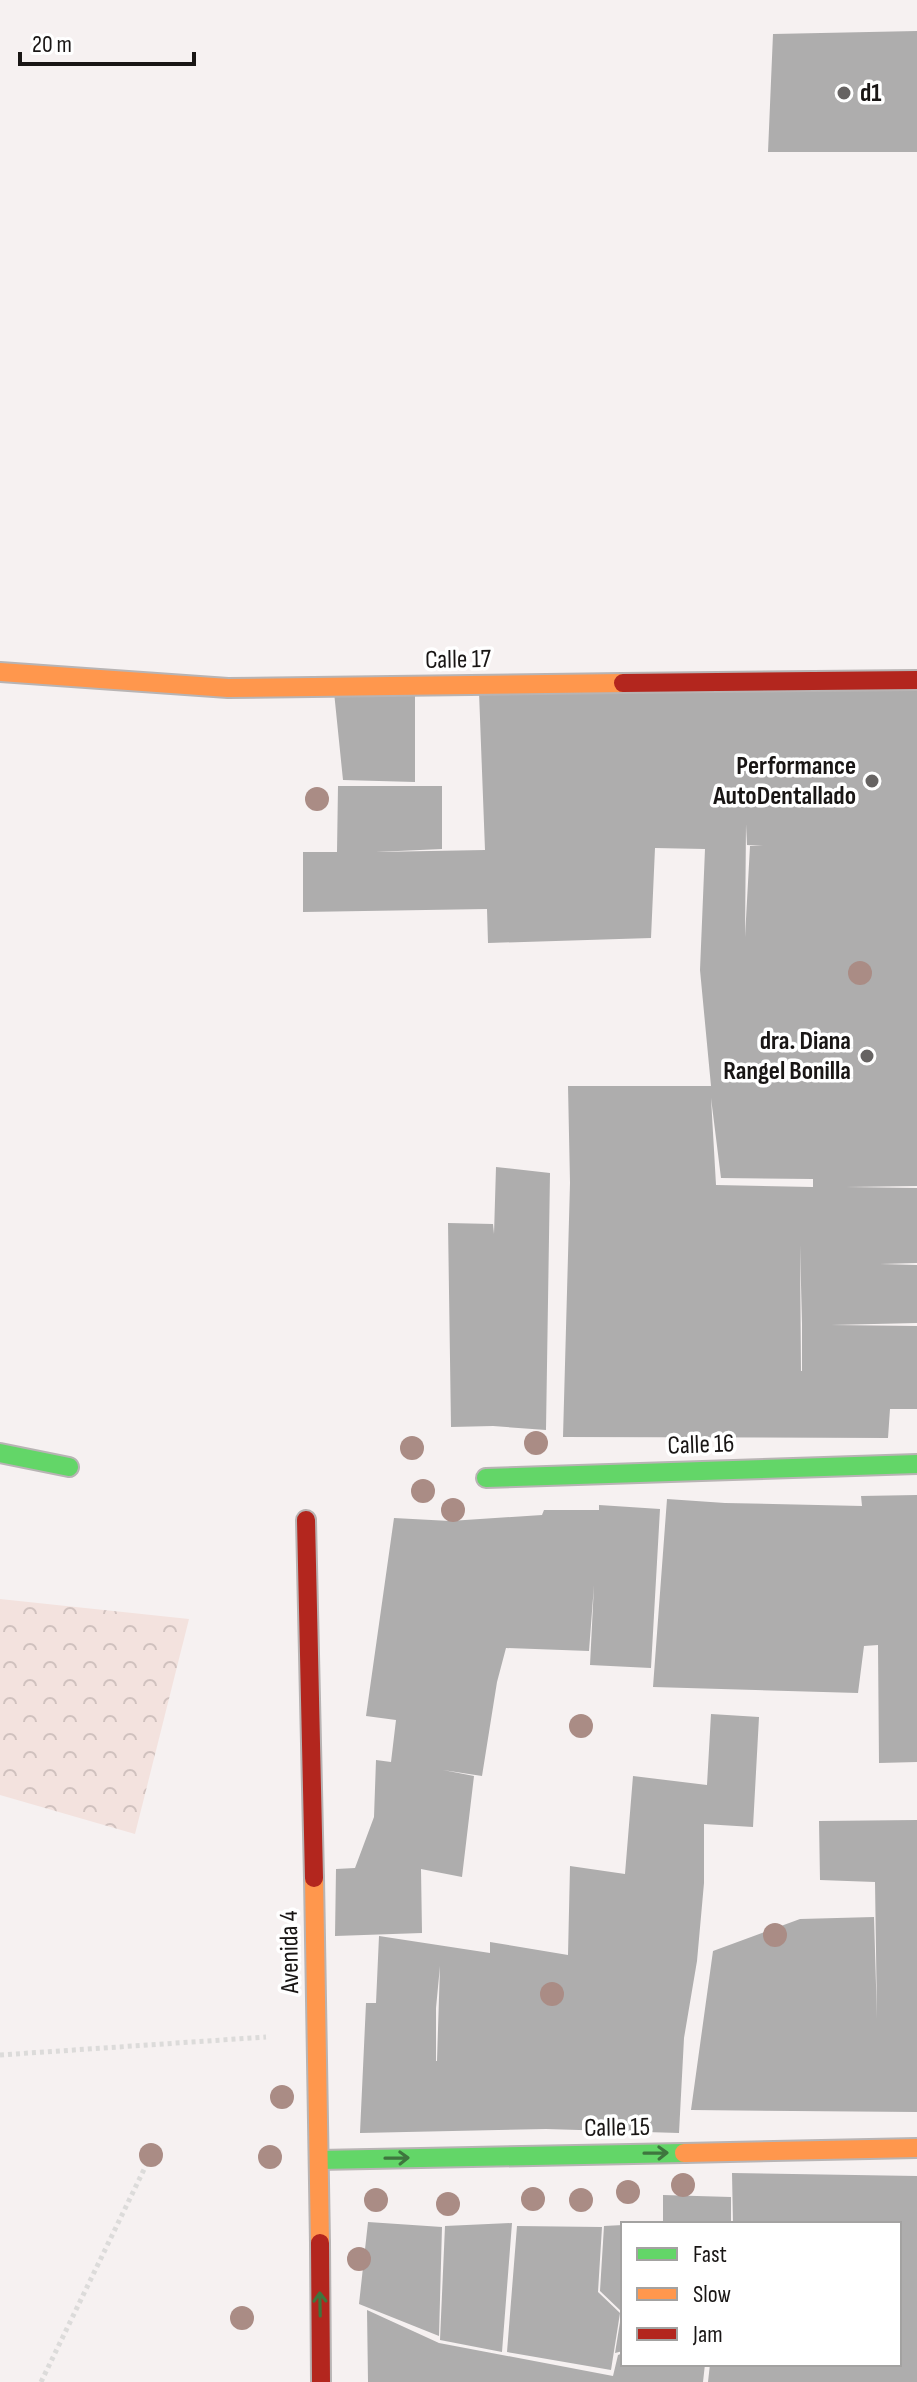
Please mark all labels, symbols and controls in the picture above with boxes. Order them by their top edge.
scale bar [20,16,194,66]
text: 20 m [32,30,72,59]
place label: d1 [860,78,882,109]
marker: d1 [835,84,853,102]
street label: Calle 17 [425,644,492,676]
place label: Performance AutoDentallado [712,751,856,812]
marker: Performance AutoDentallado [863,772,881,790]
place label: dra. Diana Rangel Bonilla [723,1026,851,1087]
marker: dra. Diana Rangel Bonilla [858,1047,876,1065]
street label: Calle 16 [667,1428,735,1462]
street label: Avenida 4 [274,1910,306,1995]
street label: Calle 15 [584,2112,650,2144]
one-way arrow [642,2145,669,2161]
one-way arrow [383,2150,410,2166]
legend [621,2222,901,2366]
text: Fast [693,2240,727,2269]
text: Slow [693,2280,731,2309]
one-way arrow [312,2291,328,2318]
text: Jam [692,2320,723,2349]

